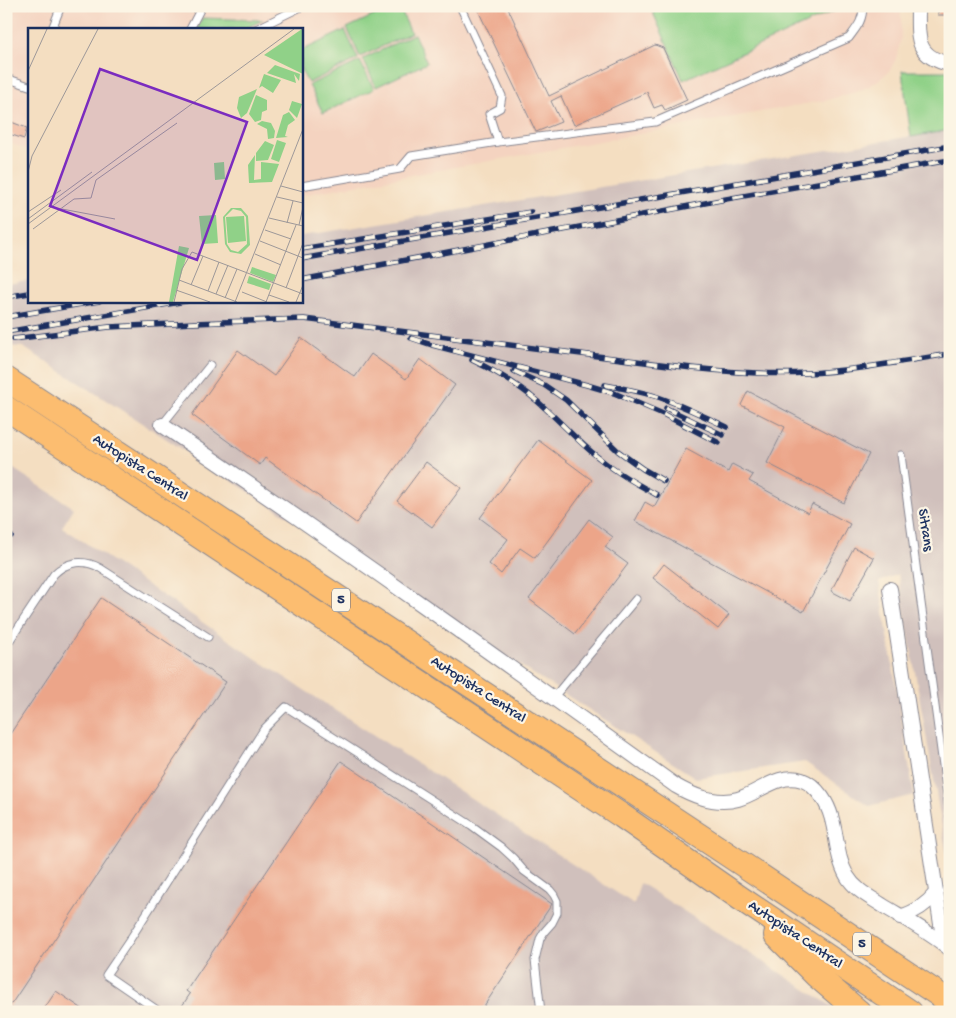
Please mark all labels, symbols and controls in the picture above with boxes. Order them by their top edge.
inset map [28,28,302,302]
street label: Autopista Central [89,430,191,506]
street label: Sitrans [913,508,937,553]
road number: 5 [332,588,350,612]
street label: Autopista Central [427,652,529,728]
street label: Autopista Central [744,897,846,973]
road number: 5 [853,932,871,956]

